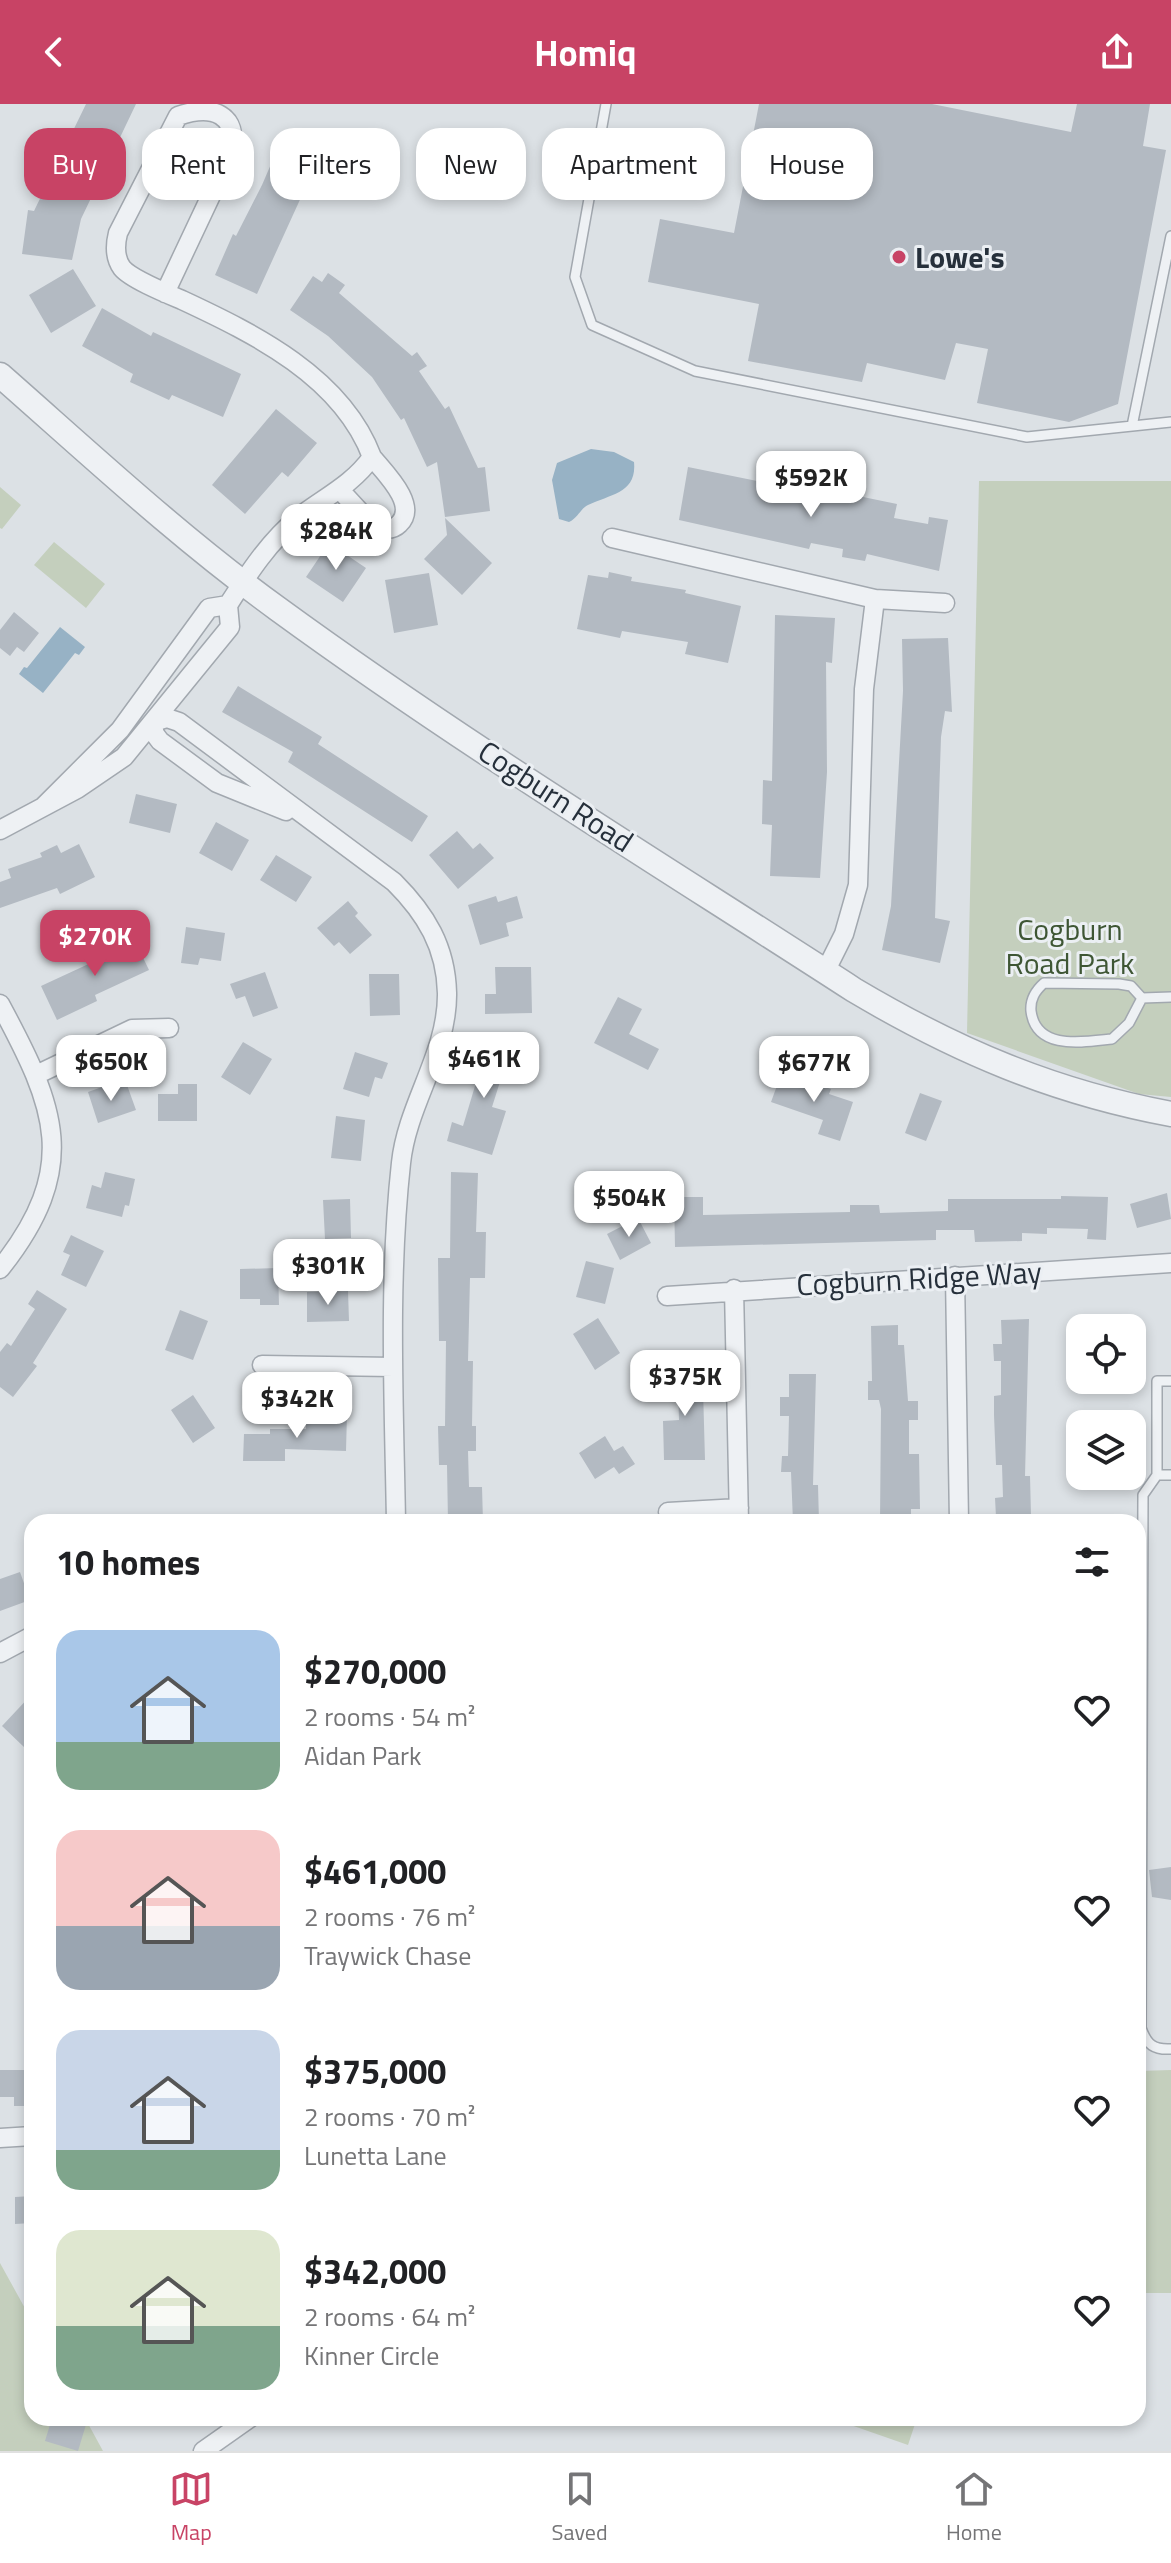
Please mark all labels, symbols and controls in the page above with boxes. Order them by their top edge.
text: Homiq [534,25,637,80]
icon: back [32,30,76,74]
icon: share [1095,30,1139,74]
chip: Buy [24,128,126,200]
chip: Rent [142,128,254,200]
chip: Filters [270,128,400,200]
chip: New [416,128,526,200]
chip: Apartment [542,128,725,200]
chip: House [741,128,873,200]
place label: Lowe's [915,234,1005,280]
marker: Lowe's [890,248,908,266]
pin: $592K [755,451,867,519]
text: $592K [774,457,848,496]
pin: $284K [280,504,392,572]
text: $284K [299,510,373,549]
street label: Cogburn Road [469,729,643,863]
park label: Cogburn Road Park [1006,906,1134,986]
pin: $270K [39,910,151,978]
text: $270K [58,916,132,955]
pin: $461K [428,1032,540,1100]
pin: $650K [55,1035,167,1103]
pin: $677K [758,1036,870,1104]
text: $461K [447,1038,521,1077]
text: $650K [74,1041,148,1080]
text: $677K [777,1042,851,1081]
pin: $504K [573,1171,685,1239]
text: $504K [592,1177,666,1216]
pin: $301K [272,1239,384,1307]
text: $301K [291,1245,365,1284]
street label: Cogburn Ridge Way [795,1249,1043,1307]
map controls [1066,1314,1146,1490]
button: locate [1066,1314,1146,1394]
pin: $375K [629,1350,741,1418]
text: $375K [648,1356,722,1395]
pin: $342K [241,1372,353,1440]
text: $342K [260,1378,334,1417]
button: layers [1066,1410,1146,1490]
text: 10 homes [56,1536,200,1588]
icon: filters [1070,1540,1114,1584]
text: $270,000 [304,1645,446,1697]
icon: home [120,1662,216,1758]
icon: heart [1070,1688,1114,1732]
text: 2 rooms · 54 m² [304,1697,475,1736]
text: Aidan Park [304,1736,421,1775]
text: $461,000 [304,1845,446,1897]
icon: home [120,1862,216,1958]
icon: heart [1070,1888,1114,1932]
text: 2 rooms · 76 m² [304,1897,475,1936]
text: Traywick Chase [304,1936,471,1975]
text: $375,000 [304,2045,446,2097]
icon: home [120,2062,216,2158]
icon: heart [1070,2088,1114,2132]
text: 2 rooms · 70 m² [304,2097,475,2136]
text: Lunetta Lane [304,2136,447,2175]
text: $342,000 [304,2245,446,2297]
icon: home [120,2262,216,2358]
icon: heart [1070,2288,1114,2332]
text: 2 rooms · 64 m² [304,2297,475,2336]
text: Kinner Circle [304,2336,439,2375]
tab: Map [169,2467,213,2549]
tab: Saved [552,2467,608,2549]
tab: Home [946,2467,1002,2549]

